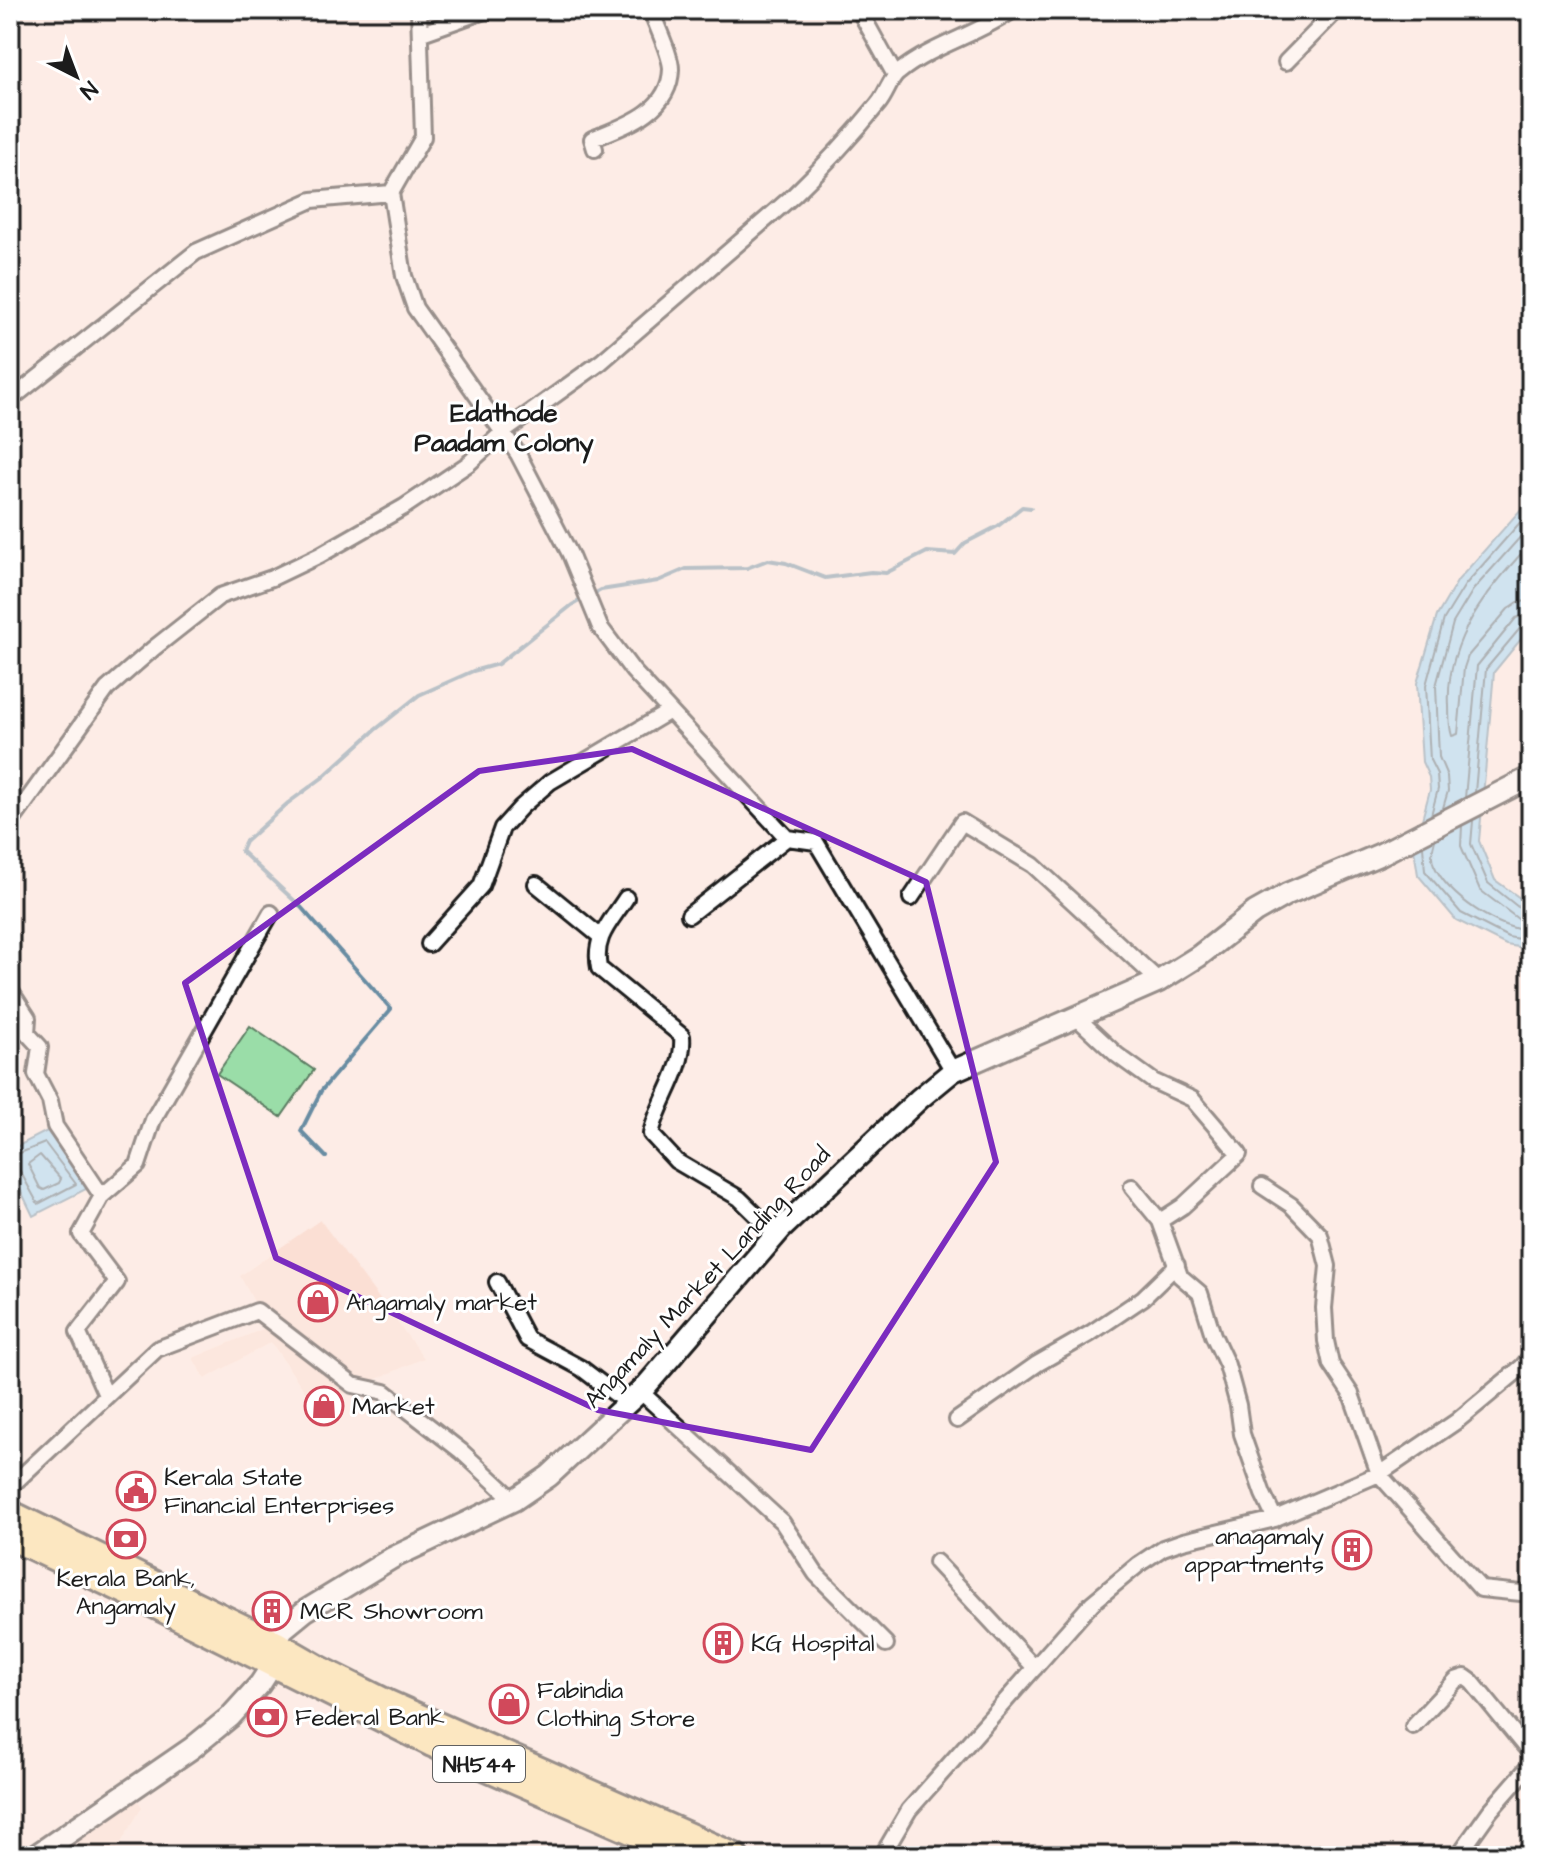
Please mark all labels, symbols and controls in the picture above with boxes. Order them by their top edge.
north arrow [36,36,116,116]
text: N [73,74,104,106]
district label: Edathode Paadam Colony [414,395,594,464]
street label: Angamaly Market Landing Road [577,1139,839,1417]
shop icon: Angamaly market [297,1281,339,1323]
place label: Angamaly market [346,1286,537,1321]
shop icon: Market [303,1385,345,1427]
place label: Market [352,1390,435,1424]
place label: Kerala State Financial Enterprises [164,1461,394,1523]
public building icon: Kerala State Financial Enterprises [115,1470,157,1512]
bank icon: Kerala Bank, Angamaly [105,1518,147,1560]
place label: anagamaly appartments [1185,1520,1324,1582]
building icon: anagamaly appartments [1331,1529,1373,1571]
place label: Kerala Bank, Angamaly [57,1562,195,1625]
building icon: MCR Showroom [251,1590,293,1632]
place label: MCR Showroom [300,1595,483,1629]
building icon: KG Hospital [702,1622,744,1664]
place label: KG Hospital [751,1627,875,1661]
place label: Fabindia Clothing Store [537,1674,695,1737]
shop icon: Fabindia Clothing Store [488,1683,530,1725]
bank icon: Federal Bank [246,1696,288,1738]
place label: Federal Bank [295,1701,445,1735]
road number: NH544 [433,1746,525,1782]

